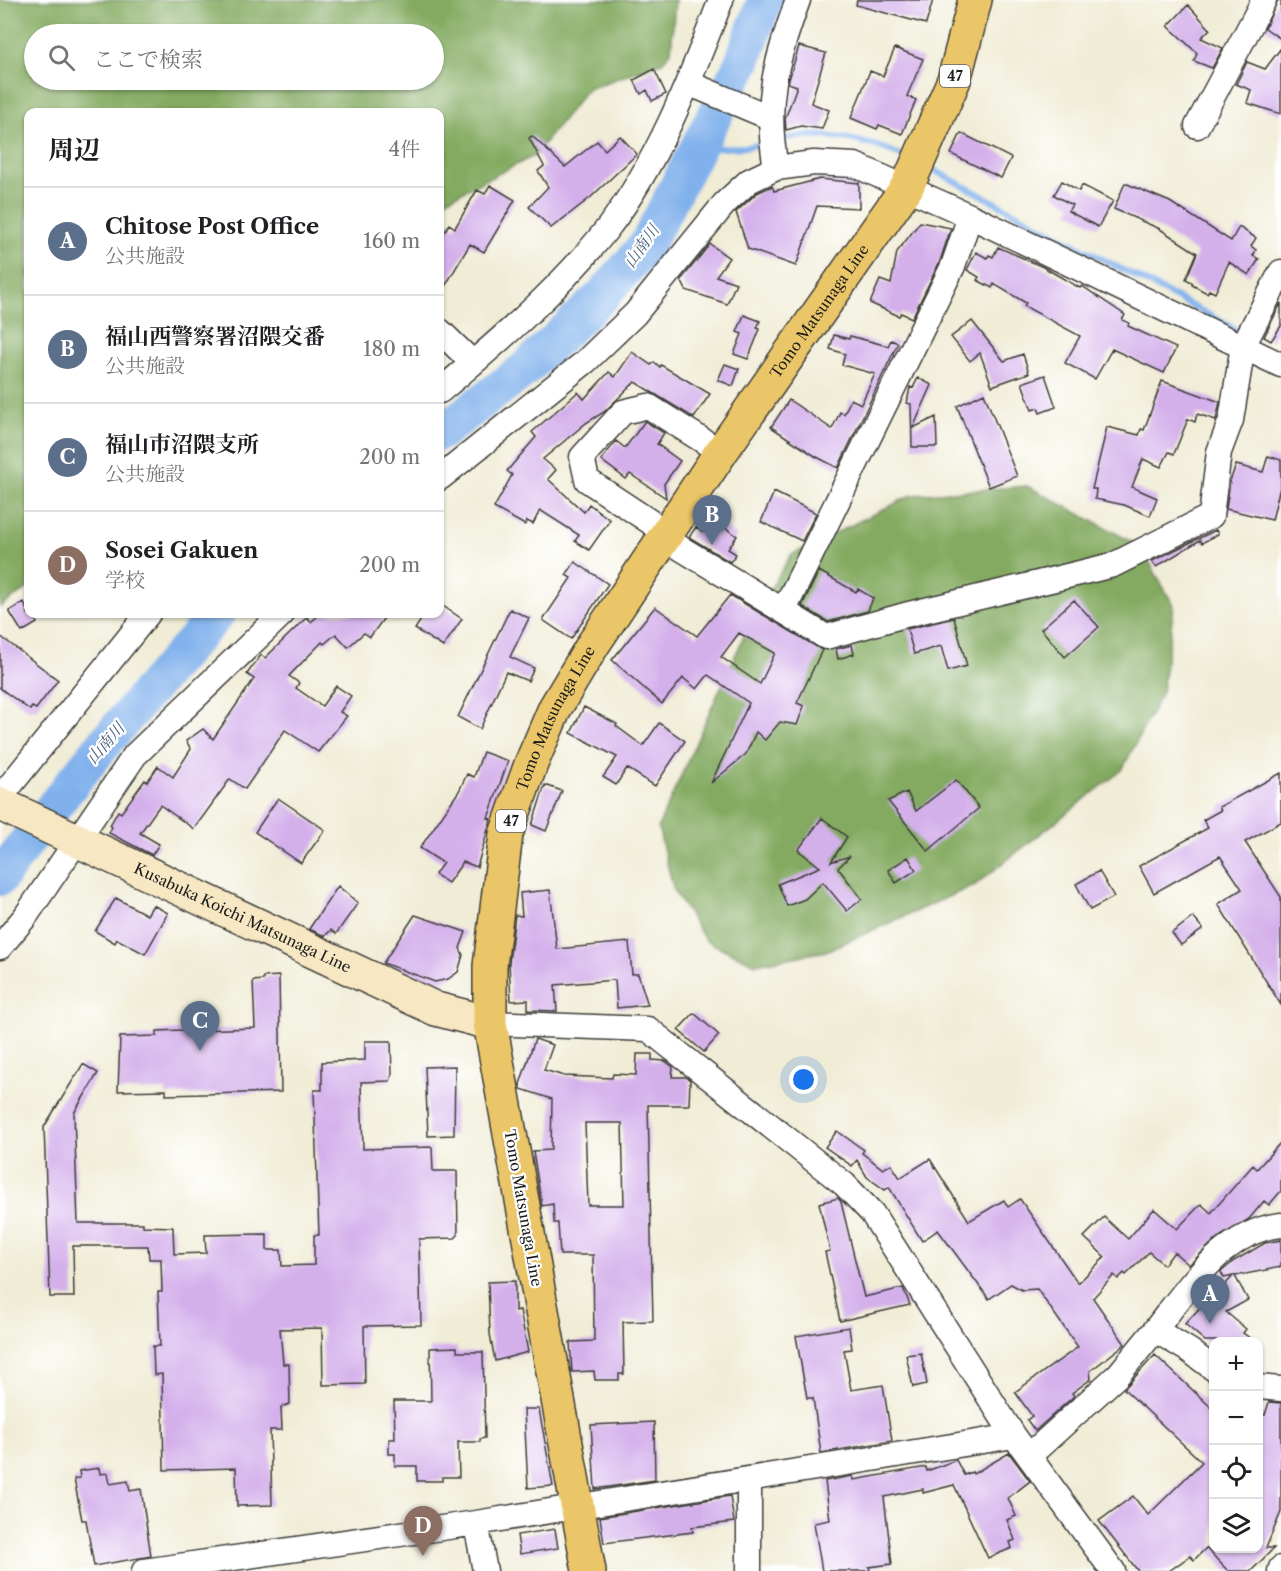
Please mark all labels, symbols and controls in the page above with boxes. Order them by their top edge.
search box [24,24,444,90]
icon: search [45,41,78,74]
text: ここで検索 [93,46,203,73]
road number: 47 [940,65,970,87]
text: 周辺 [48,134,100,166]
text: 4件 [388,137,420,161]
text: Chitose Post Office [105,213,319,240]
water label: 山南川 [619,219,664,271]
text: A [60,229,75,253]
text: 160 m [363,229,420,253]
street label: Tomo Matsunaga Line [766,240,873,382]
text: 公共施設 [105,244,185,268]
text: 福山西警察署沼隈交番 [105,323,325,350]
text: B [60,337,75,361]
text: 180 m [363,337,420,361]
text: 公共施設 [105,354,185,378]
text: 福山市沼隈支所 [105,431,259,458]
text: C [59,445,76,469]
text: 200 m [359,445,420,469]
text: 公共施設 [105,462,185,486]
pin: B [692,496,732,545]
text: Sosei Gakuen [105,537,258,564]
text: D [59,553,76,577]
text: 200 m [359,553,420,577]
text: 学校 [105,568,145,592]
street label: Tomo Matsunaga Line [512,642,599,793]
water label: 山南川 [82,717,130,768]
road number: 47 [496,810,526,832]
street label: Kusabuka Koichi Matsunaga Line [131,858,354,977]
pin: C [180,1002,220,1051]
your location [789,1065,818,1094]
street label: Tomo Matsunaga Line [500,1128,547,1288]
pin: A [1190,1274,1230,1324]
map controls [1209,1337,1263,1553]
button: + [1209,1337,1263,1391]
button: − [1209,1391,1263,1445]
button: locate [1209,1445,1263,1499]
button: layers [1209,1499,1263,1553]
pin: D [404,1506,442,1556]

